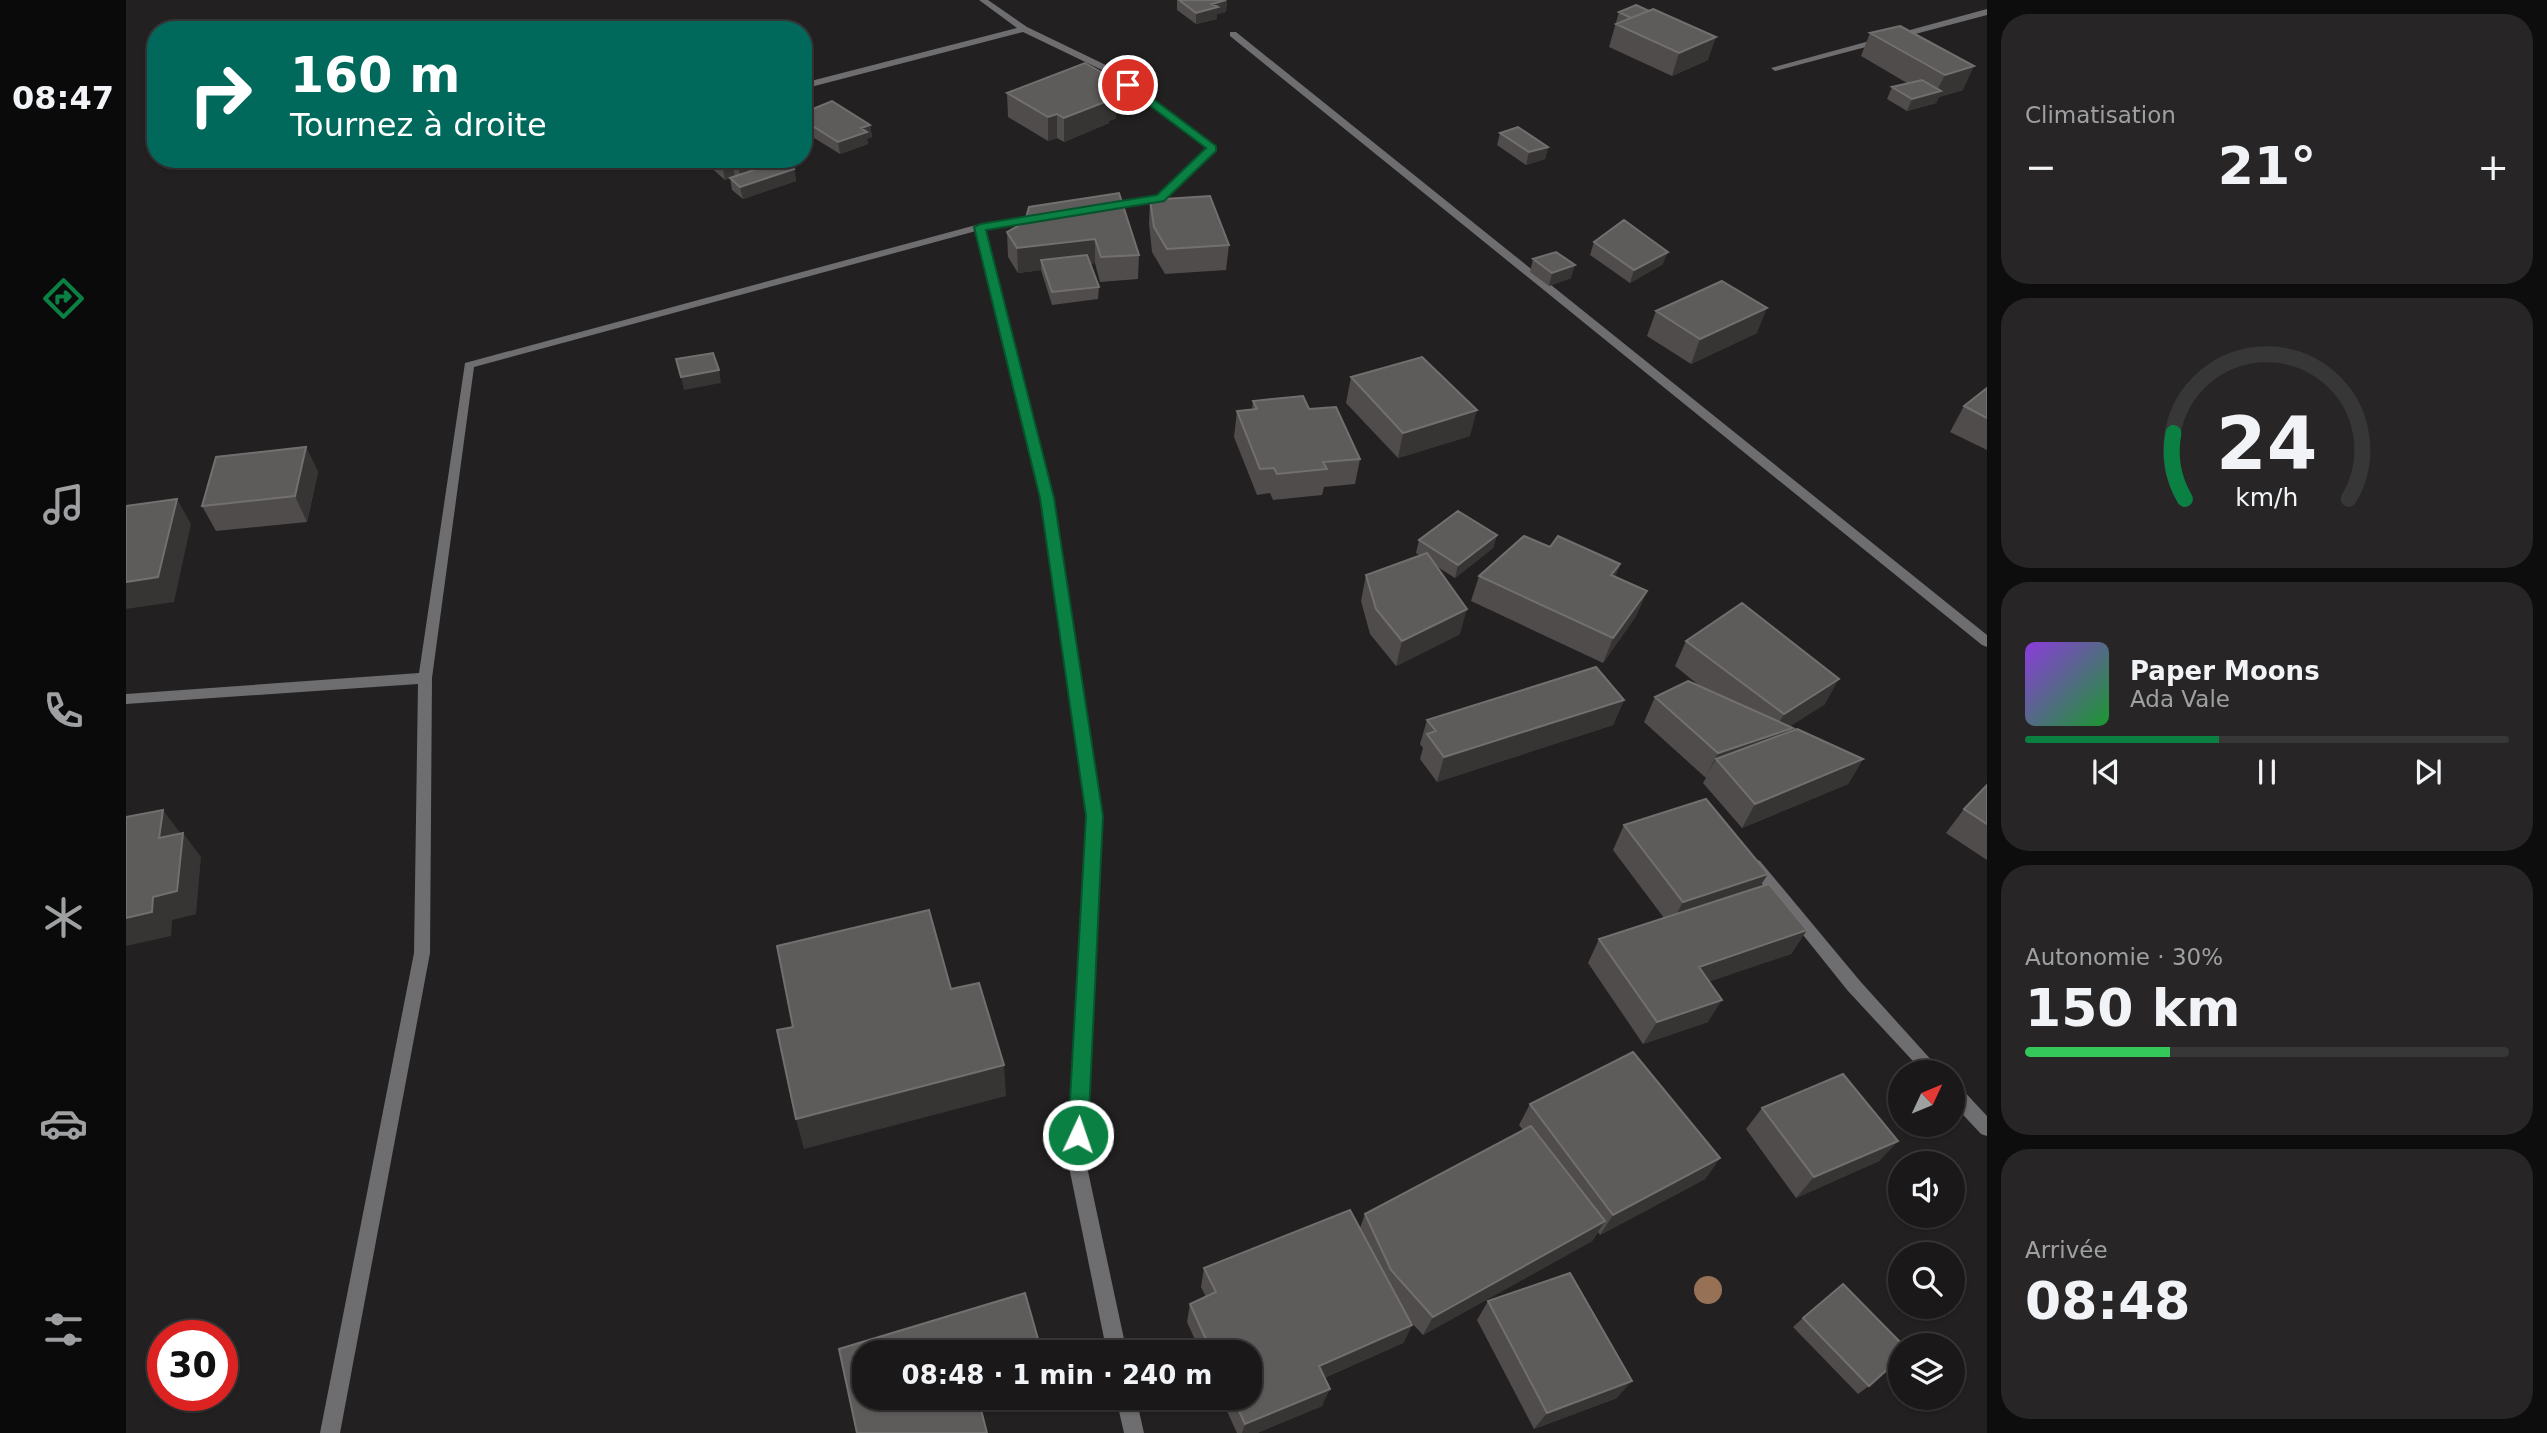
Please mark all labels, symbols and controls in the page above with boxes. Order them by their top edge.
text: 160 m [290,47,460,104]
icon: right [175,49,266,140]
pin [1098,55,1158,115]
icon: arrive [1109,66,1147,104]
text: 08:47 [12,79,114,117]
text: Climatisation [2025,102,2176,128]
text: Tournez à droite [290,106,547,144]
text: 21° [2218,136,2316,196]
text: − [2025,145,2057,189]
text: + [2477,145,2509,189]
icon: directions [39,274,88,323]
text: 24 [2216,401,2318,486]
icon: music [39,480,88,529]
text: km/h [2235,482,2299,511]
text: Paper Moons [2130,656,2320,686]
icon: phone [39,686,88,735]
text: Ada Vale [2130,686,2230,712]
icon: previous [2087,753,2125,791]
icon: pause [2248,753,2286,791]
icon: next [2409,753,2447,791]
icon: climate [39,893,88,942]
text: Autonomie · 30% [2025,944,2223,970]
text: 150 km [2025,978,2240,1038]
north arrow [1888,1060,1965,1138]
map controls [1888,1060,1965,1410]
position arrow [1041,1098,1115,1172]
icon: car [39,1099,88,1148]
button: sound [1888,1151,1965,1228]
text: Arrivée [2025,1237,2108,1263]
button: search [1888,1242,1965,1319]
text: 08:48 [2025,1271,2191,1331]
icon: filters [39,1305,88,1354]
speed limit sign: 30 [147,1320,238,1411]
button: layers [1888,1333,1965,1410]
text: 08:48 · 1 min · 240 m [902,1360,1212,1390]

